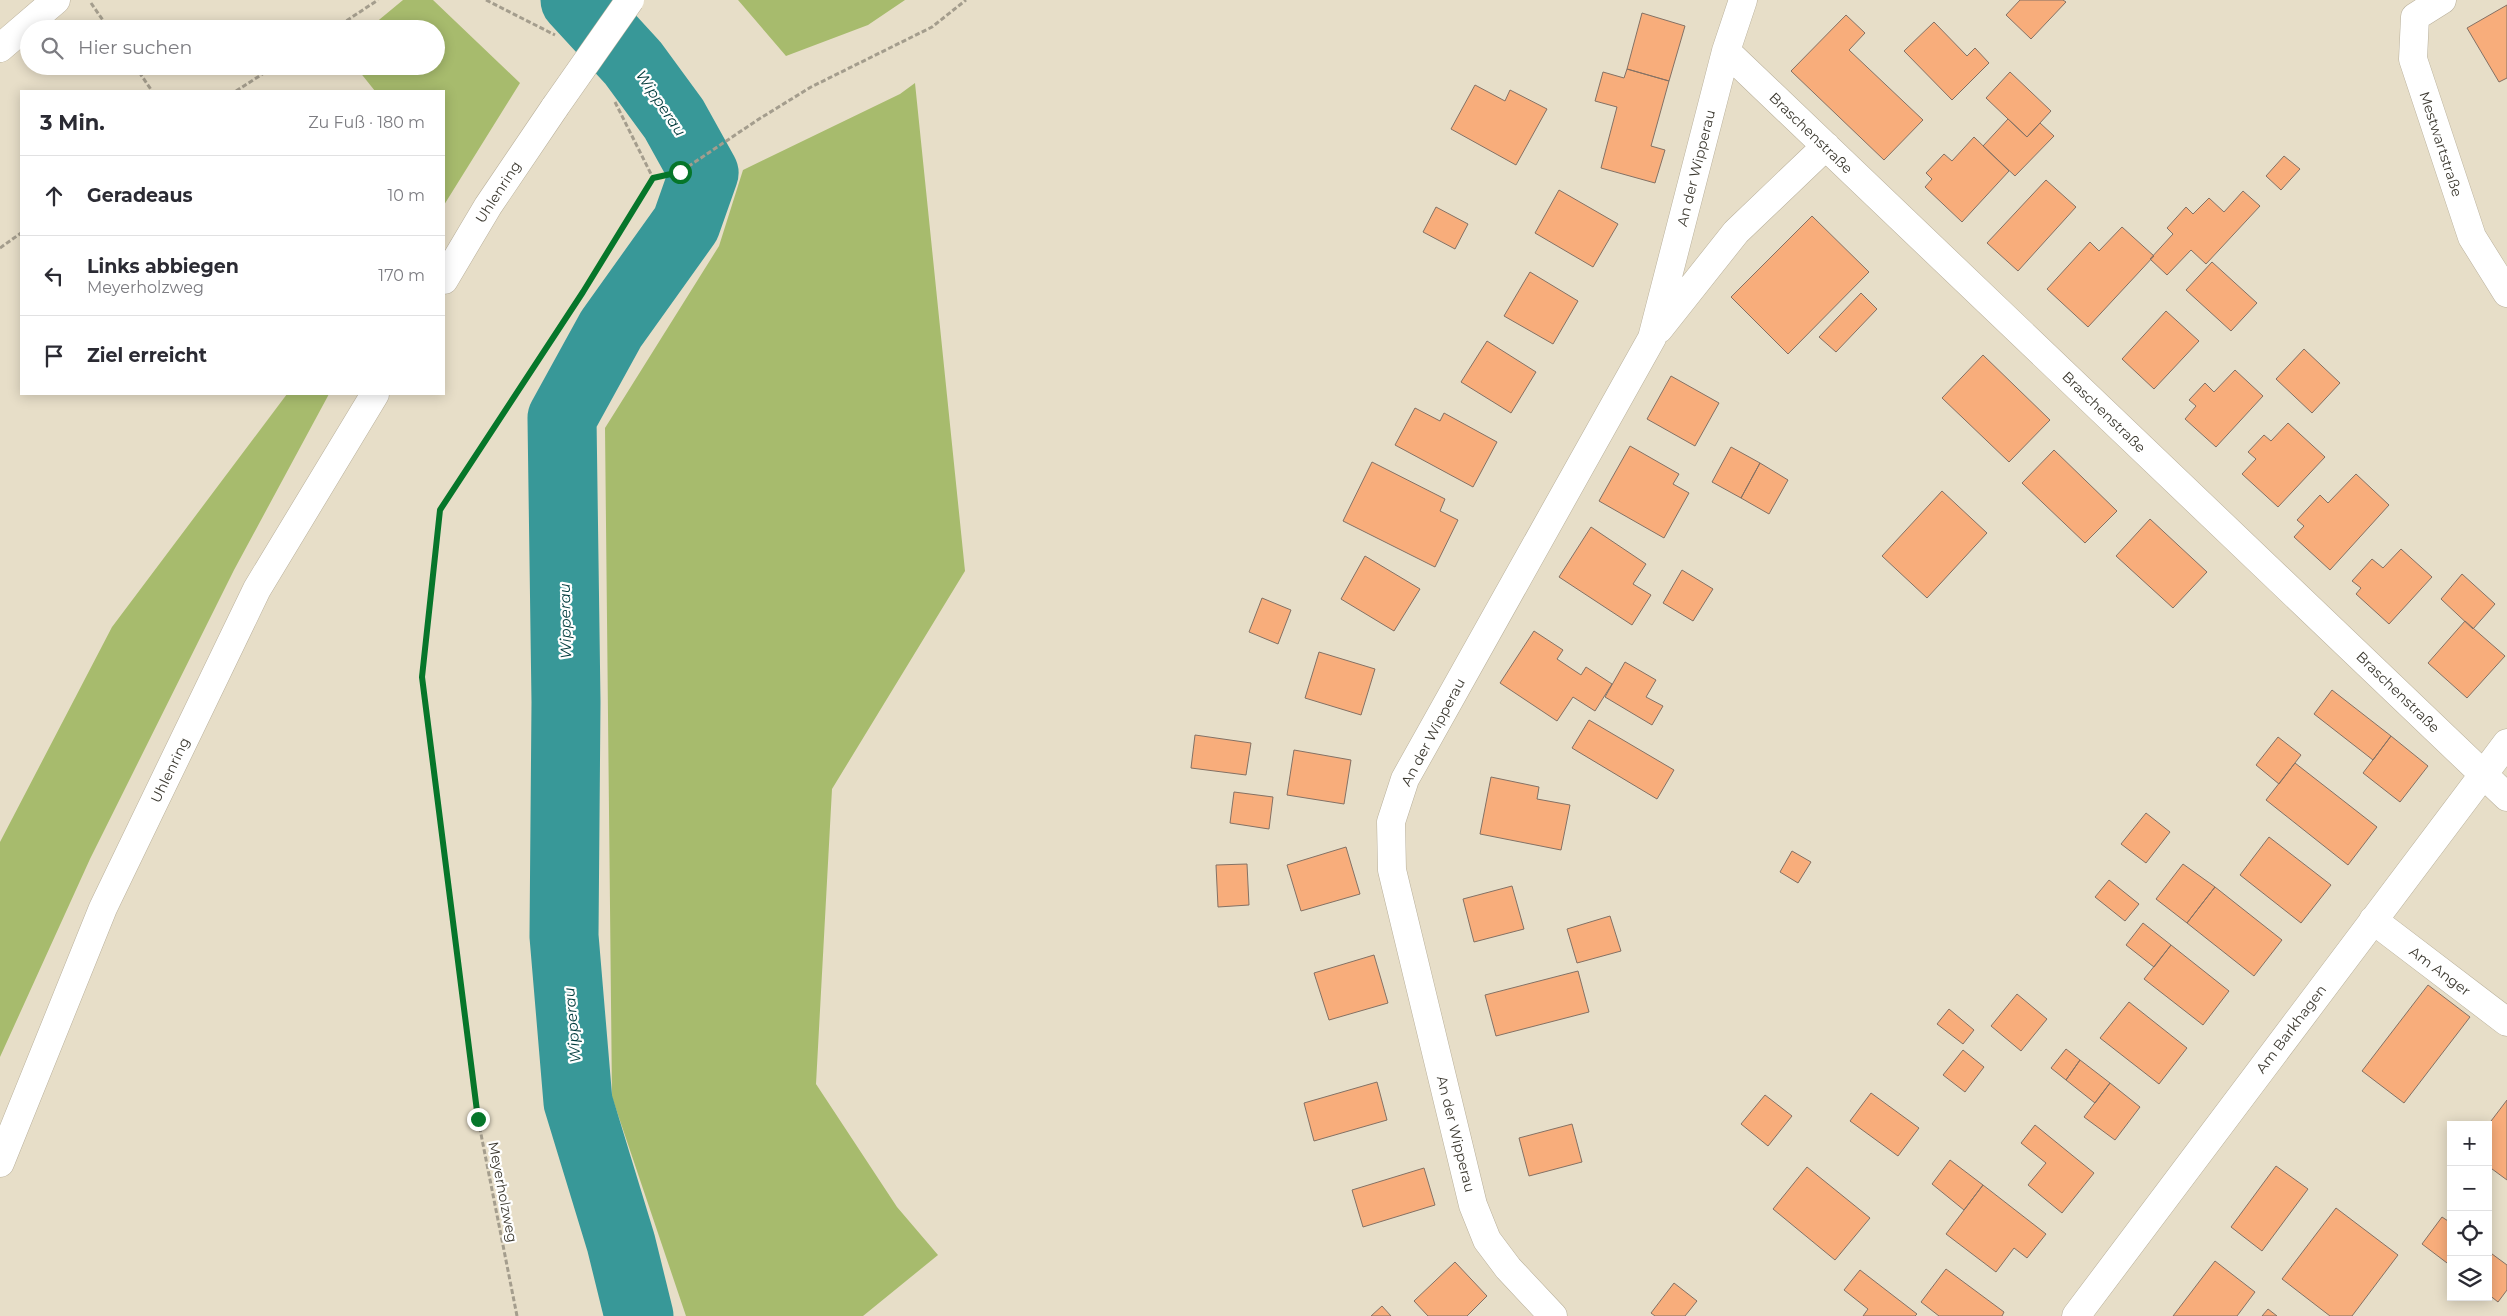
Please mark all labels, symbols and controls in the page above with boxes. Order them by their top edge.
search box [20,20,445,75]
icon: search [38,34,66,62]
text: Hier suchen [78,36,192,59]
water label: Wipperau [632,66,690,140]
street label: Braschenstraße [1765,88,1857,178]
street label: Mestwartstraße [2416,89,2466,199]
street label: An der Wipperau [1673,108,1719,228]
text: 3 Min. [40,110,105,135]
text: Zu Fuß · 180 m [308,113,425,132]
street label: Uhlenring [471,158,525,226]
route start [669,161,692,184]
icon: ahead [40,182,68,210]
text: Geradeaus [87,184,193,207]
text: 10 m [387,186,425,205]
text: Links abbiegen [87,255,239,278]
icon: left [40,262,68,290]
text: 170 m [378,266,425,285]
text: Meyerholzweg [87,278,204,297]
icon: arrive [40,342,68,370]
text: Ziel erreicht [87,344,207,367]
street label: Braschenstraße [2058,367,2150,457]
water label: Wipperau [555,583,575,659]
street label: Braschenstraße [2352,647,2444,737]
street label: An der Wipperau [1397,675,1469,789]
street label: Uhlenring [146,734,194,806]
street label: Am Anger [2406,942,2474,1000]
street label: Am Barkhagen [2252,981,2330,1077]
water label: Wipperau [559,987,585,1063]
street label: An der Wipperau [1433,1074,1479,1194]
route end [467,1108,490,1131]
map controls [2447,1121,2492,1301]
button: + [2447,1121,2492,1166]
street label: Meyerholzweg [484,1140,522,1244]
button: − [2447,1166,2492,1211]
button: locate [2447,1211,2492,1256]
button: layers [2447,1256,2492,1301]

